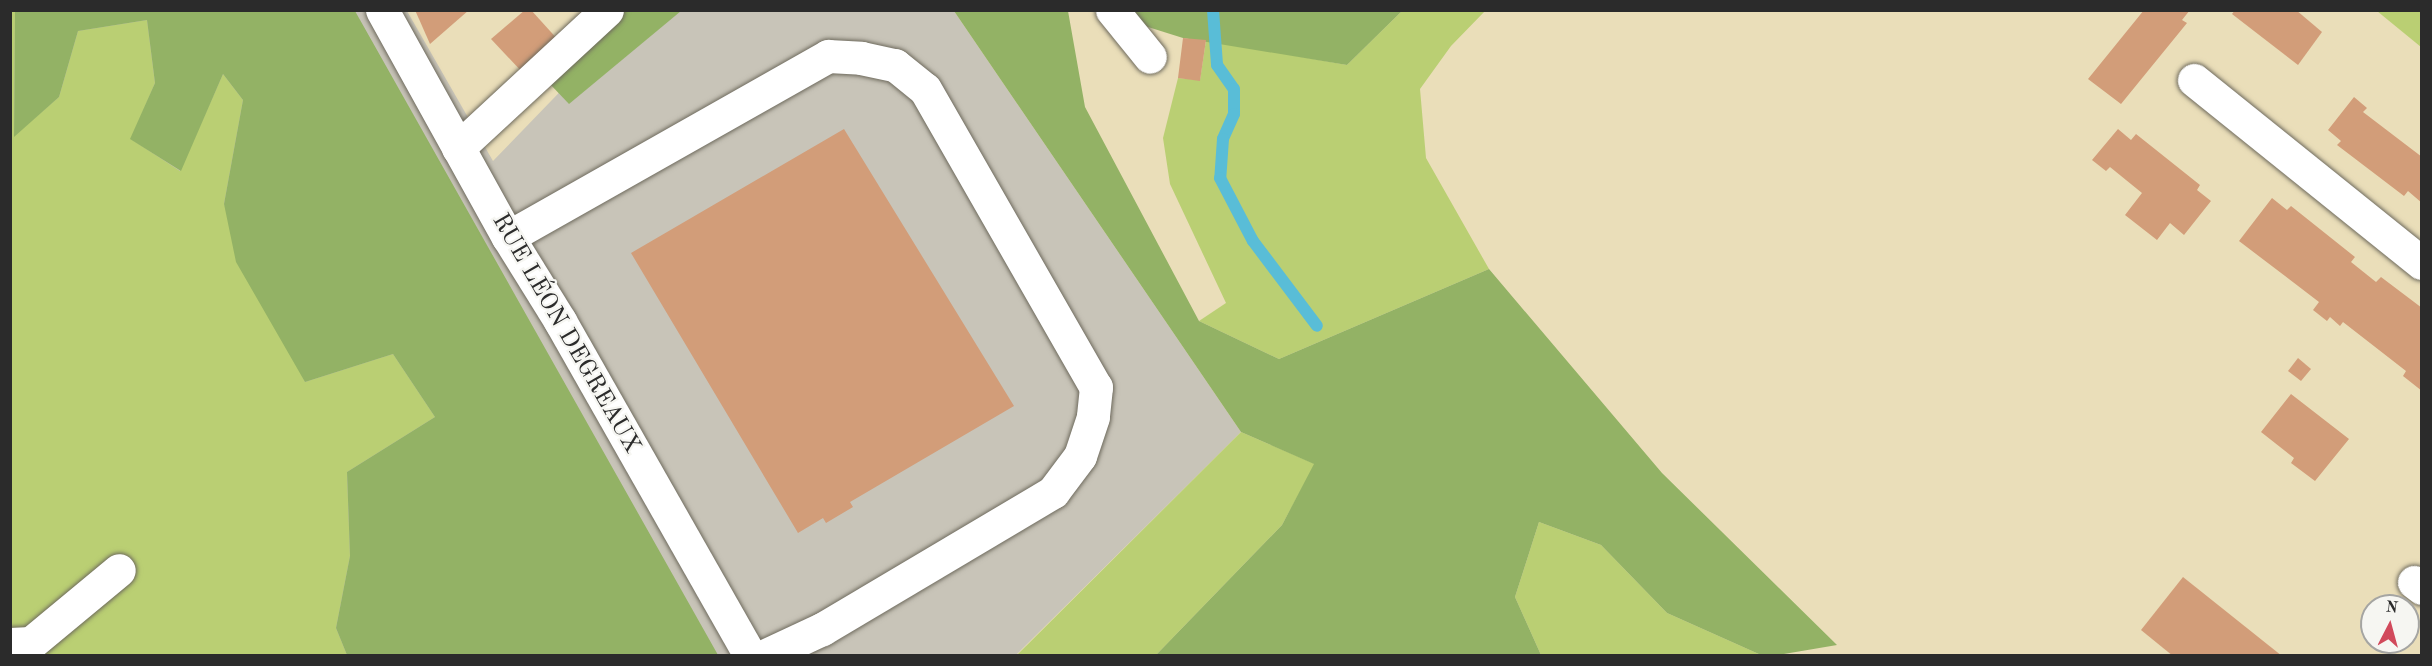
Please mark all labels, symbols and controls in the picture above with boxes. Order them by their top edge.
street label: RUE LÉON DEGREAUX [484,209,646,459]
north arrow [2360,594,2420,654]
text: N [2385,599,2399,617]

